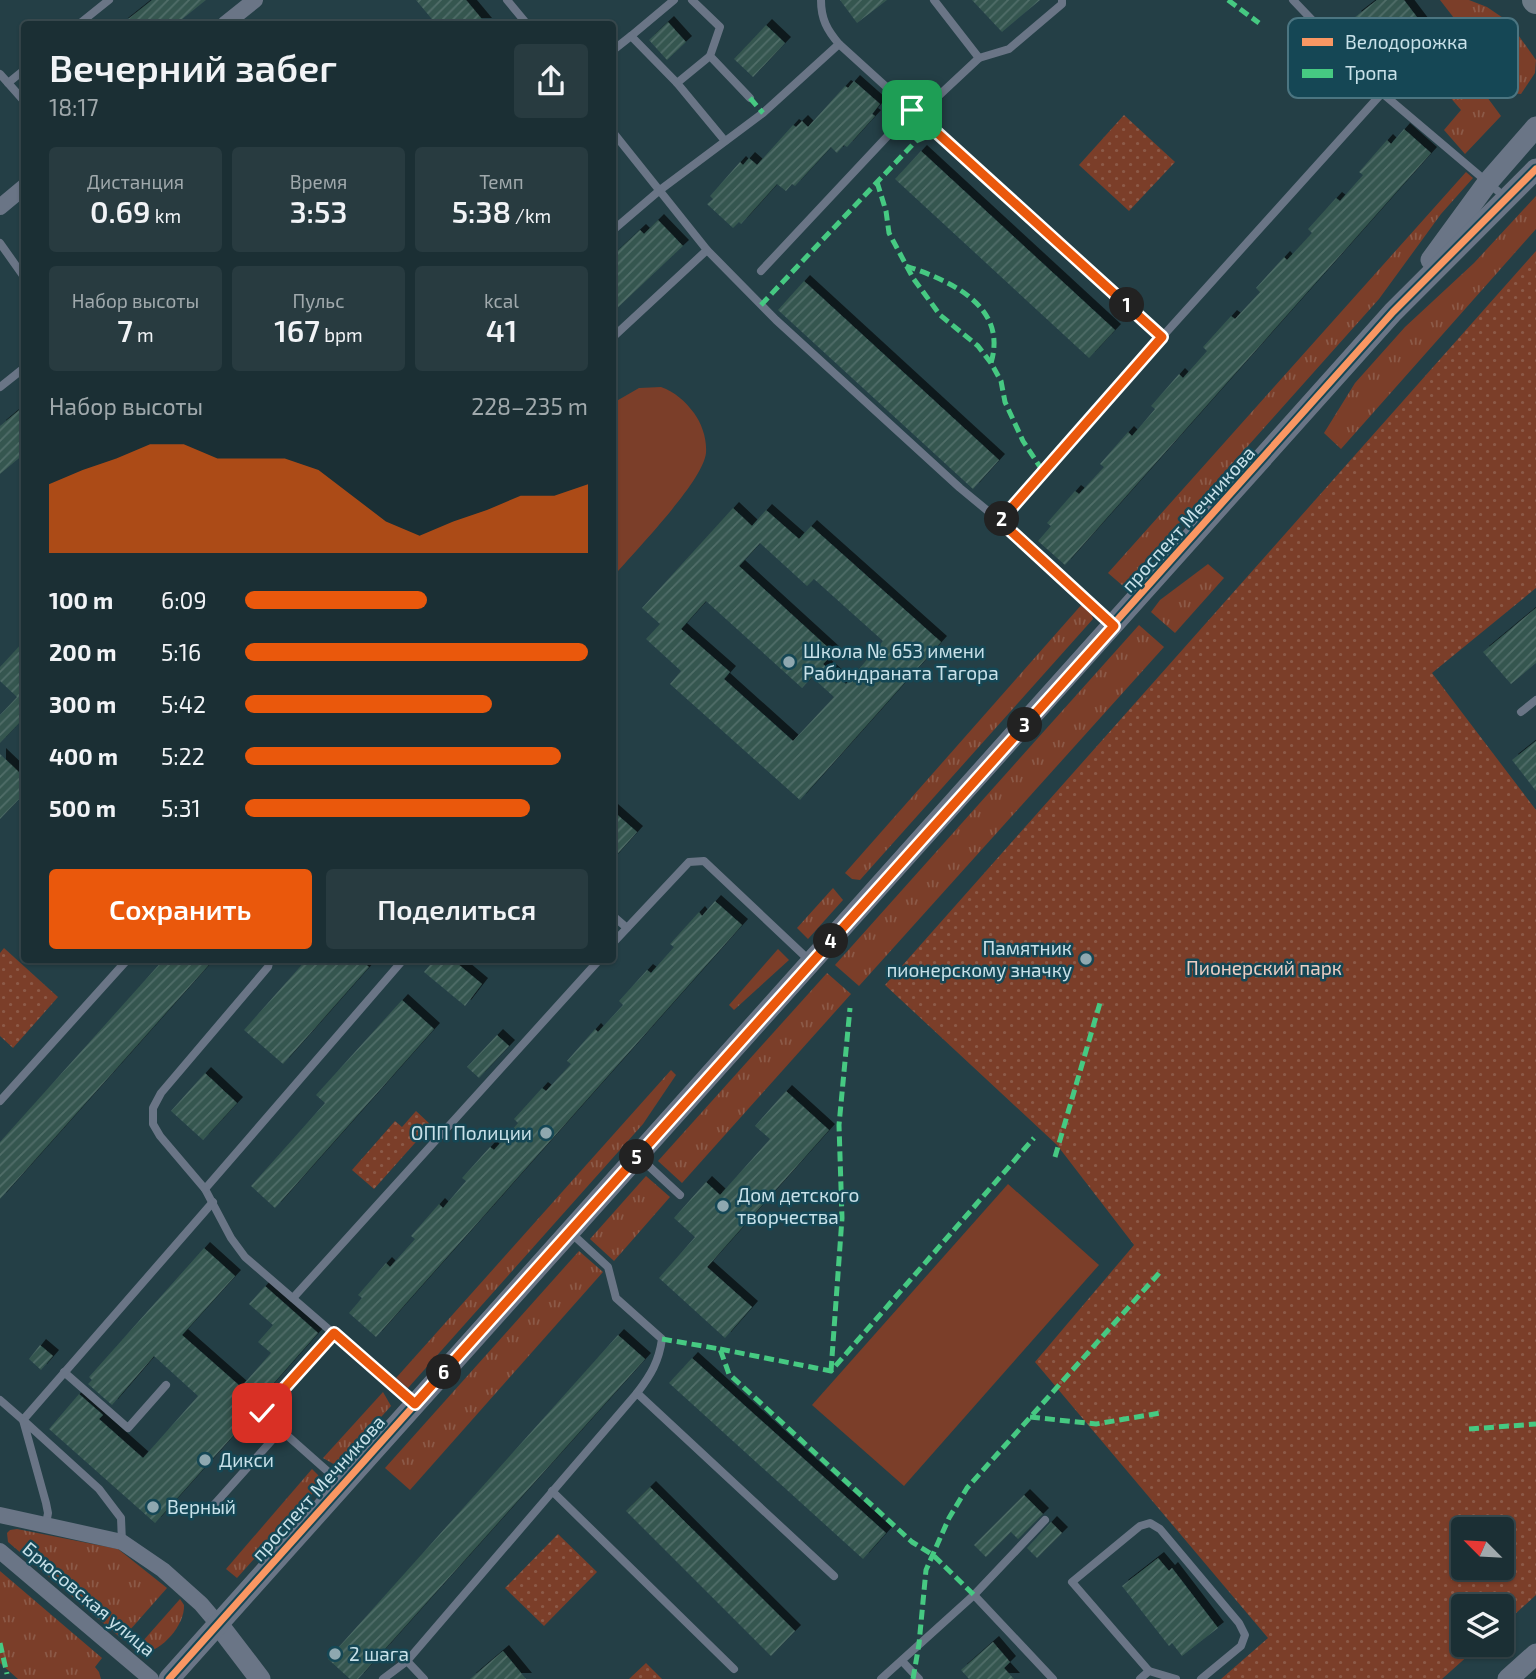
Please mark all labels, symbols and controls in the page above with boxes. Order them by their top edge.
legend [1288,18,1518,98]
text: Велодорожка [1345,30,1468,53]
text: Вечерний забег [49,44,337,90]
button: share [514,44,588,118]
text: Тропа [1345,61,1398,84]
pin [882,80,942,140]
icon: arrive [893,91,931,129]
text: 18:17 [49,93,98,121]
text: Дистанция [87,170,184,193]
text: Время [290,170,347,193]
text: Темп [479,170,524,193]
text: 0.69 [90,193,151,229]
text: 3:53 [290,193,347,229]
text: 5:38 [452,193,511,229]
text: km [151,204,181,227]
text: /km [511,204,551,227]
pin: 1 [1110,288,1144,322]
text: Набор высоты [72,289,199,312]
text: Пульс [292,289,345,312]
text: kcal [484,289,519,312]
text: 1 [1122,293,1131,316]
text: 7 [117,312,133,348]
text: 167 [274,312,320,348]
text: 41 [486,312,517,348]
text: m [133,323,154,346]
text: bpm [320,323,363,346]
text: Набор высоты [49,392,203,420]
text: 228–235 m [471,392,588,420]
street label: проспект Мечникова [1116,441,1259,596]
pin: 2 [984,502,1020,536]
text: 2 [996,507,1007,530]
text: 100 m [49,586,113,614]
text: 6:09 [161,586,207,614]
text: 200 m [49,638,117,666]
text: 5:16 [161,638,201,666]
place label: Школа № 653 имени Рабиндраната Тагора [803,639,999,684]
marker: Школа № 653 имени Рабиндраната Тагора [781,654,797,670]
text: 300 m [49,690,116,718]
text: 5:42 [161,690,206,718]
pin: 3 [1007,708,1042,742]
text: 3 [1019,713,1030,736]
text: 400 m [49,742,118,770]
text: 5:22 [161,742,205,770]
text: 500 m [49,794,116,822]
text: 5:31 [161,794,201,822]
button: Сохранить [49,869,312,949]
button: Поделиться [326,869,588,949]
pin: 4 [814,923,848,958]
text: 4 [824,929,837,952]
place label: Памятник пионерскому значку [886,936,1072,982]
marker: Памятник пионерскому значку [1078,951,1094,967]
park label: Пионерский парк [1186,956,1342,979]
place label: ОПП Полиции [411,1121,532,1144]
marker: ОПП Полиции [538,1125,554,1141]
pin: 5 [620,1140,654,1174]
text: 5 [631,1145,642,1168]
place label: Дом детского творчества [737,1183,859,1228]
marker: Дом детского творчества [715,1198,731,1214]
pin: 6 [426,1354,462,1390]
text: 6 [438,1360,449,1383]
pin [232,1383,292,1443]
icon: check [243,1394,281,1432]
street label: проспект Мечникова [246,1410,389,1565]
place label: Дикси [219,1448,274,1471]
marker: Дикси [197,1452,213,1468]
place label: Верный [167,1495,236,1518]
marker: Верный [145,1499,161,1515]
north arrow [1451,1517,1514,1580]
map controls [1451,1517,1514,1657]
street label: Брюсовская улица [18,1537,160,1661]
button: layers [1451,1594,1514,1657]
place label: 2 шага [349,1642,409,1665]
marker: 2 шага [327,1646,343,1662]

